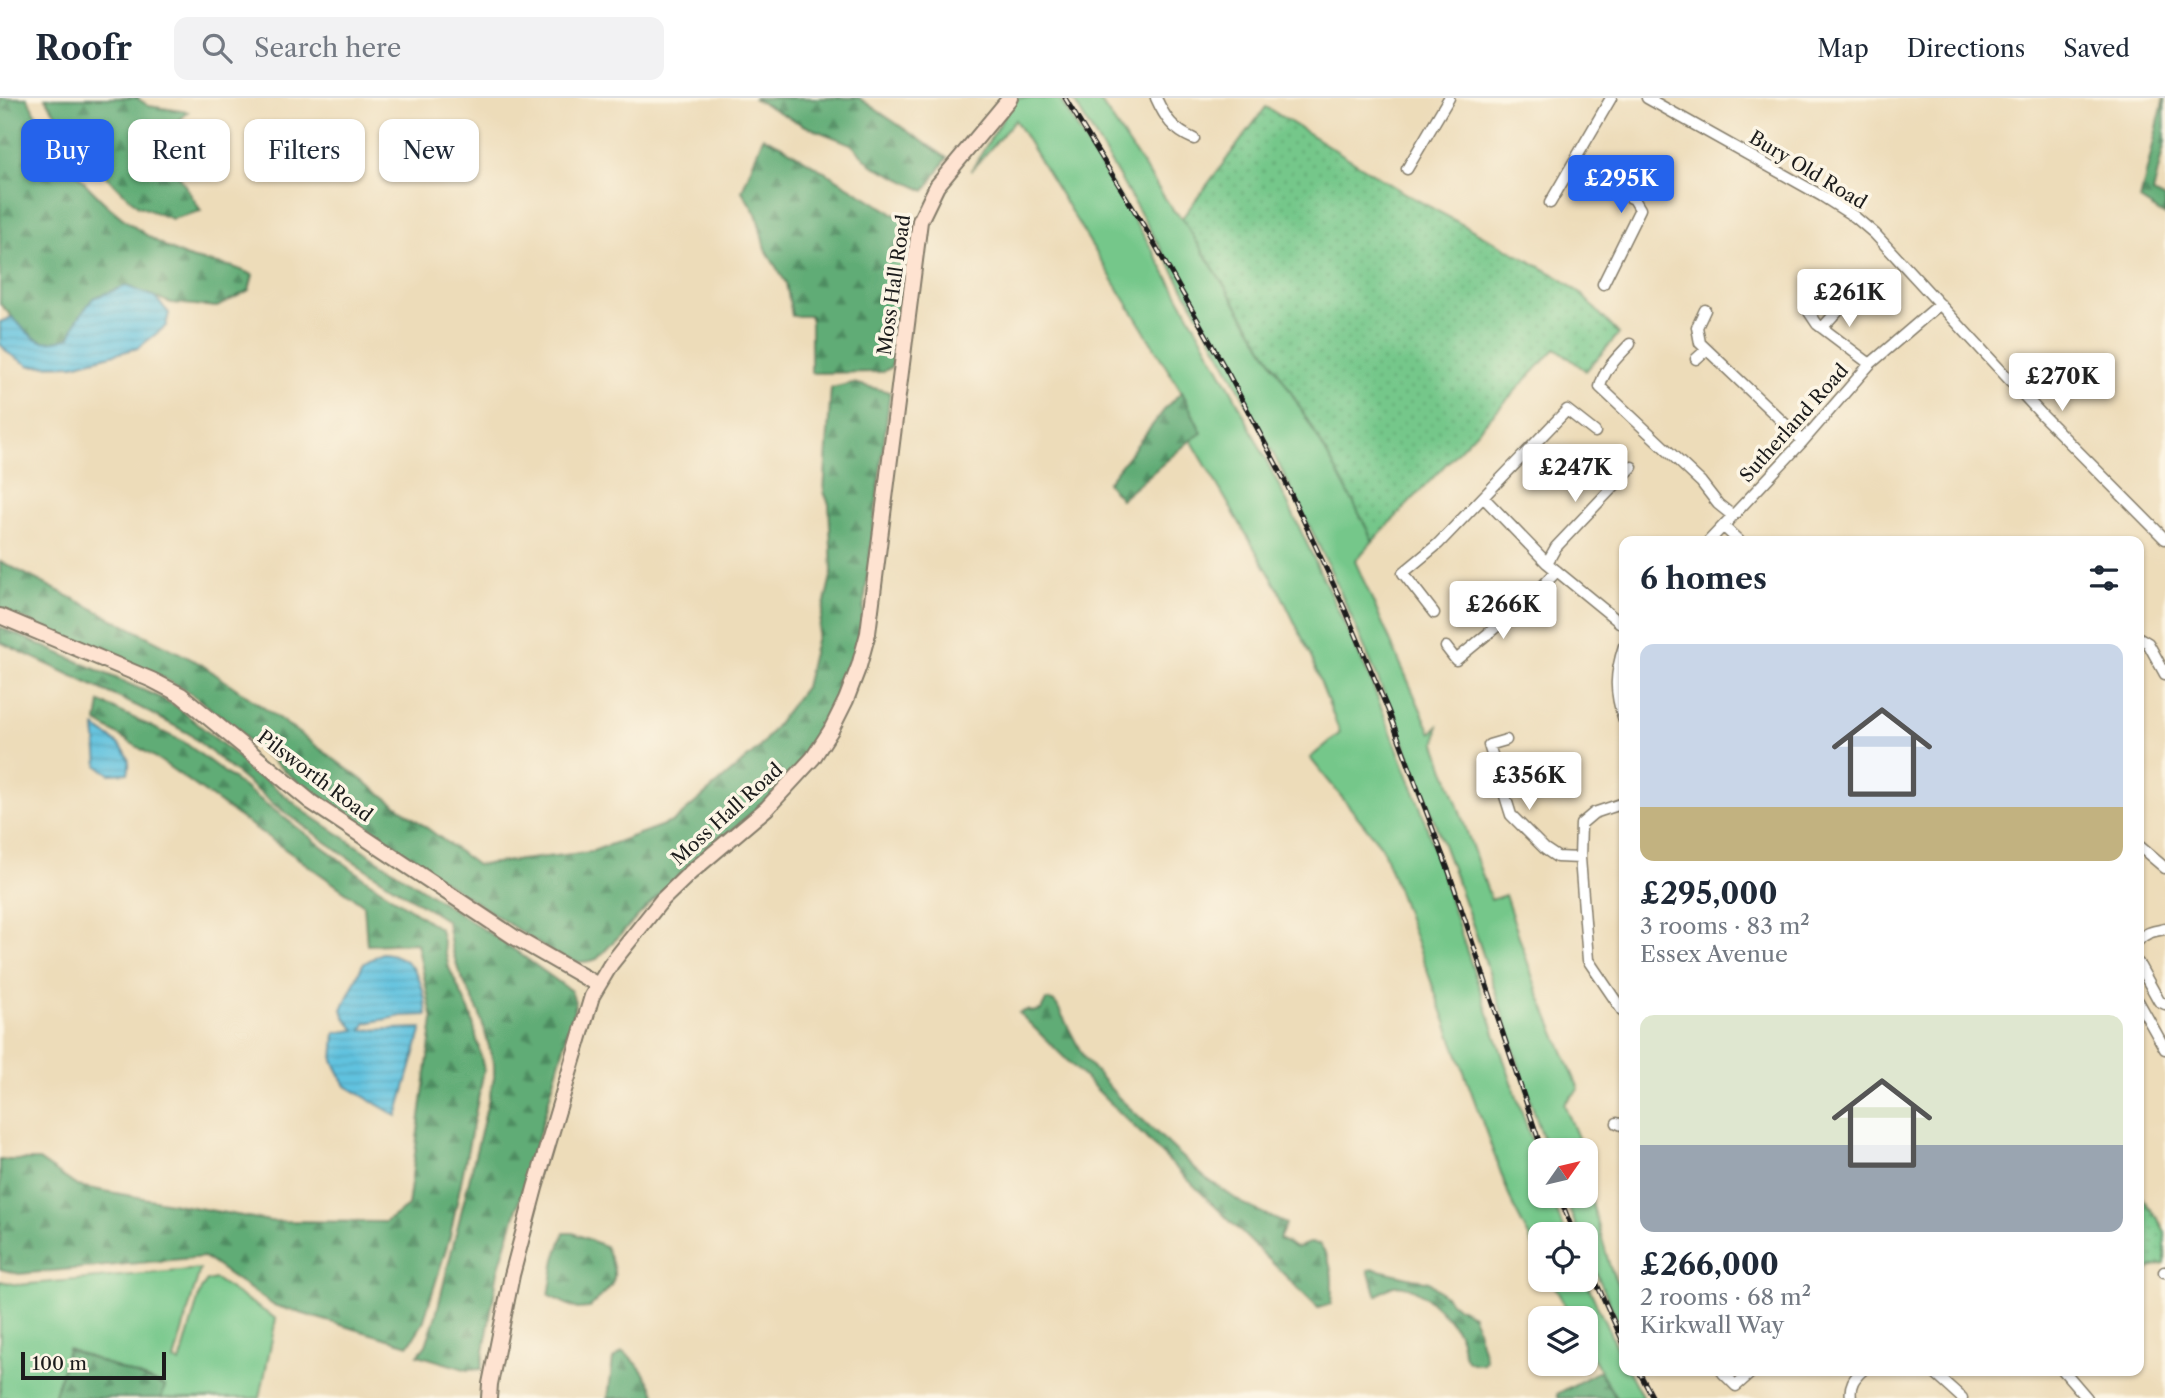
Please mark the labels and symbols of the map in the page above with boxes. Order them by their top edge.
street label: Bury Old Road [1745,126,1871,214]
pin: £295K [1572,156,1670,215]
street label: Moss Hall Road [873,213,915,357]
pin: £261K [1800,270,1898,329]
pin: £270K [2013,354,2111,413]
street label: Sutherland Road [1735,359,1854,487]
pin: £247K [1526,444,1624,504]
pin: £266K [1454,582,1552,641]
street label: Pilsworth Road [253,725,377,827]
pin: £356K [1480,752,1578,812]
street label: Moss Hall Road [667,758,788,870]
north arrow [1528,1138,1598,1208]
scale bar [21,1349,166,1381]

